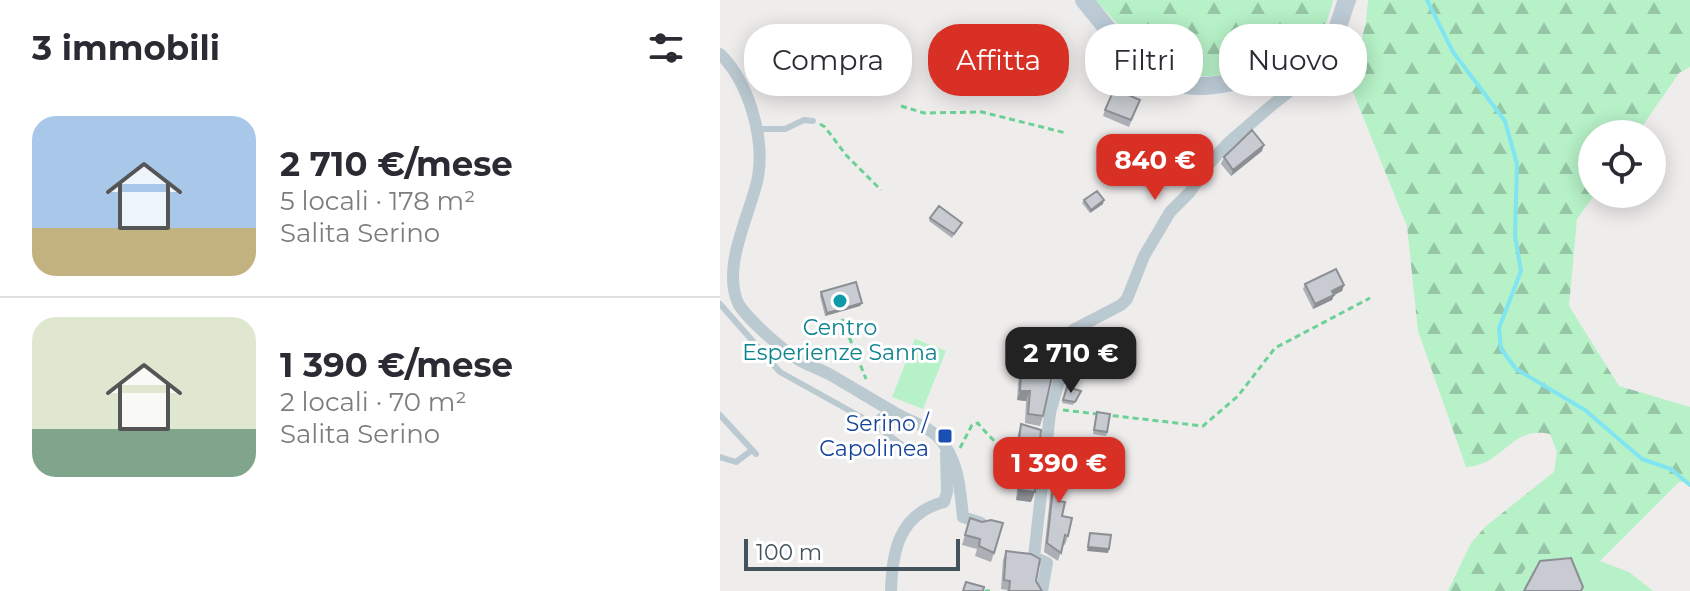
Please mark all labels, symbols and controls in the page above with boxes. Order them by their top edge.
chip: Compra [744,24,912,96]
chip: Affitta [928,24,1069,96]
chip: Filtri [1085,24,1203,96]
chip: Nuovo [1219,24,1367,96]
icon: filters [644,26,688,70]
text: 3 immobili [32,27,220,69]
map controls [1578,120,1666,208]
button: locate [1578,120,1666,208]
pin: 840 € [1099,134,1211,202]
text: 2 710 €/mese [280,143,513,185]
text: 840 € [1114,144,1196,176]
icon: home [96,148,192,244]
text: 5 locali · 178 m² [280,185,475,217]
text: Salita Serino [280,217,440,249]
marker: Centro Esperienze Sanna [831,292,849,310]
place label: Centro Esperienze Sanna [742,314,938,366]
pin: 2 710 € [997,327,1145,395]
text: 2 710 € [1023,337,1119,369]
text: 1 390 €/mese [280,344,513,386]
icon: home [96,349,192,445]
text: 2 locali · 70 m² [280,386,467,418]
place label: Serino / Capolinea [819,410,931,462]
text: Salita Serino [280,418,440,450]
marker: Serino / Capolinea [936,427,954,445]
pin: 1 390 € [985,437,1133,505]
text: 1 390 € [1011,447,1107,479]
scale bar [744,535,960,571]
text: 100 m [756,539,822,566]

